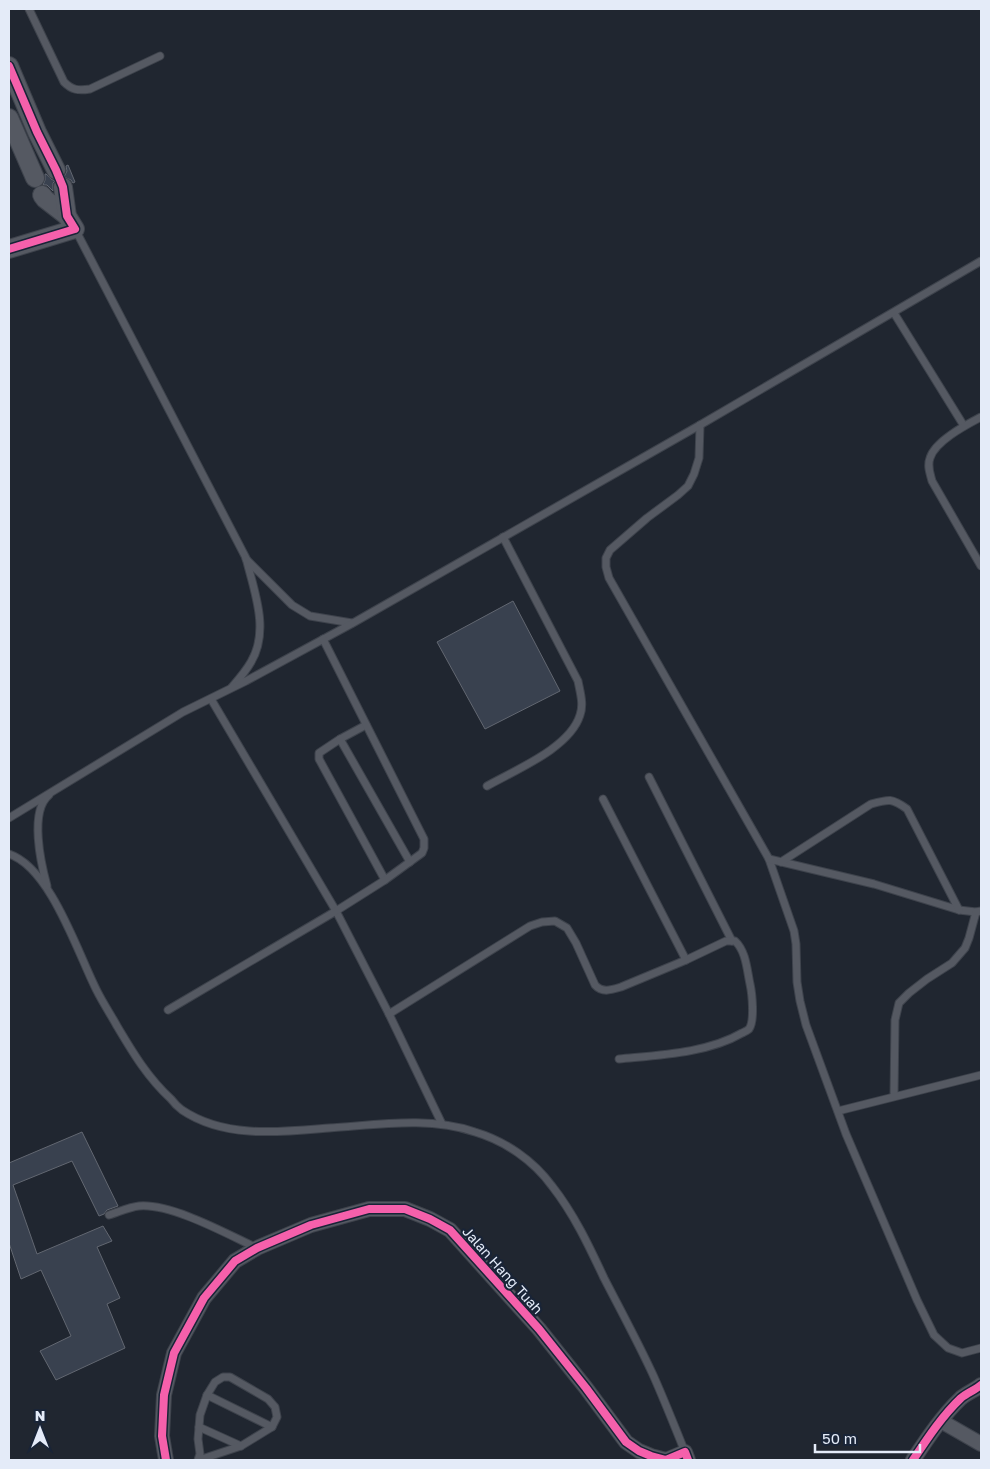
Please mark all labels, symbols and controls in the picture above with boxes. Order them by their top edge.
street label: Jalan Hang Tuah [459,1223,547,1317]
north arrow [15,1404,65,1454]
text: N [35,1407,45,1424]
scale bar [815,1422,920,1454]
text: 50 m [822,1429,857,1447]

